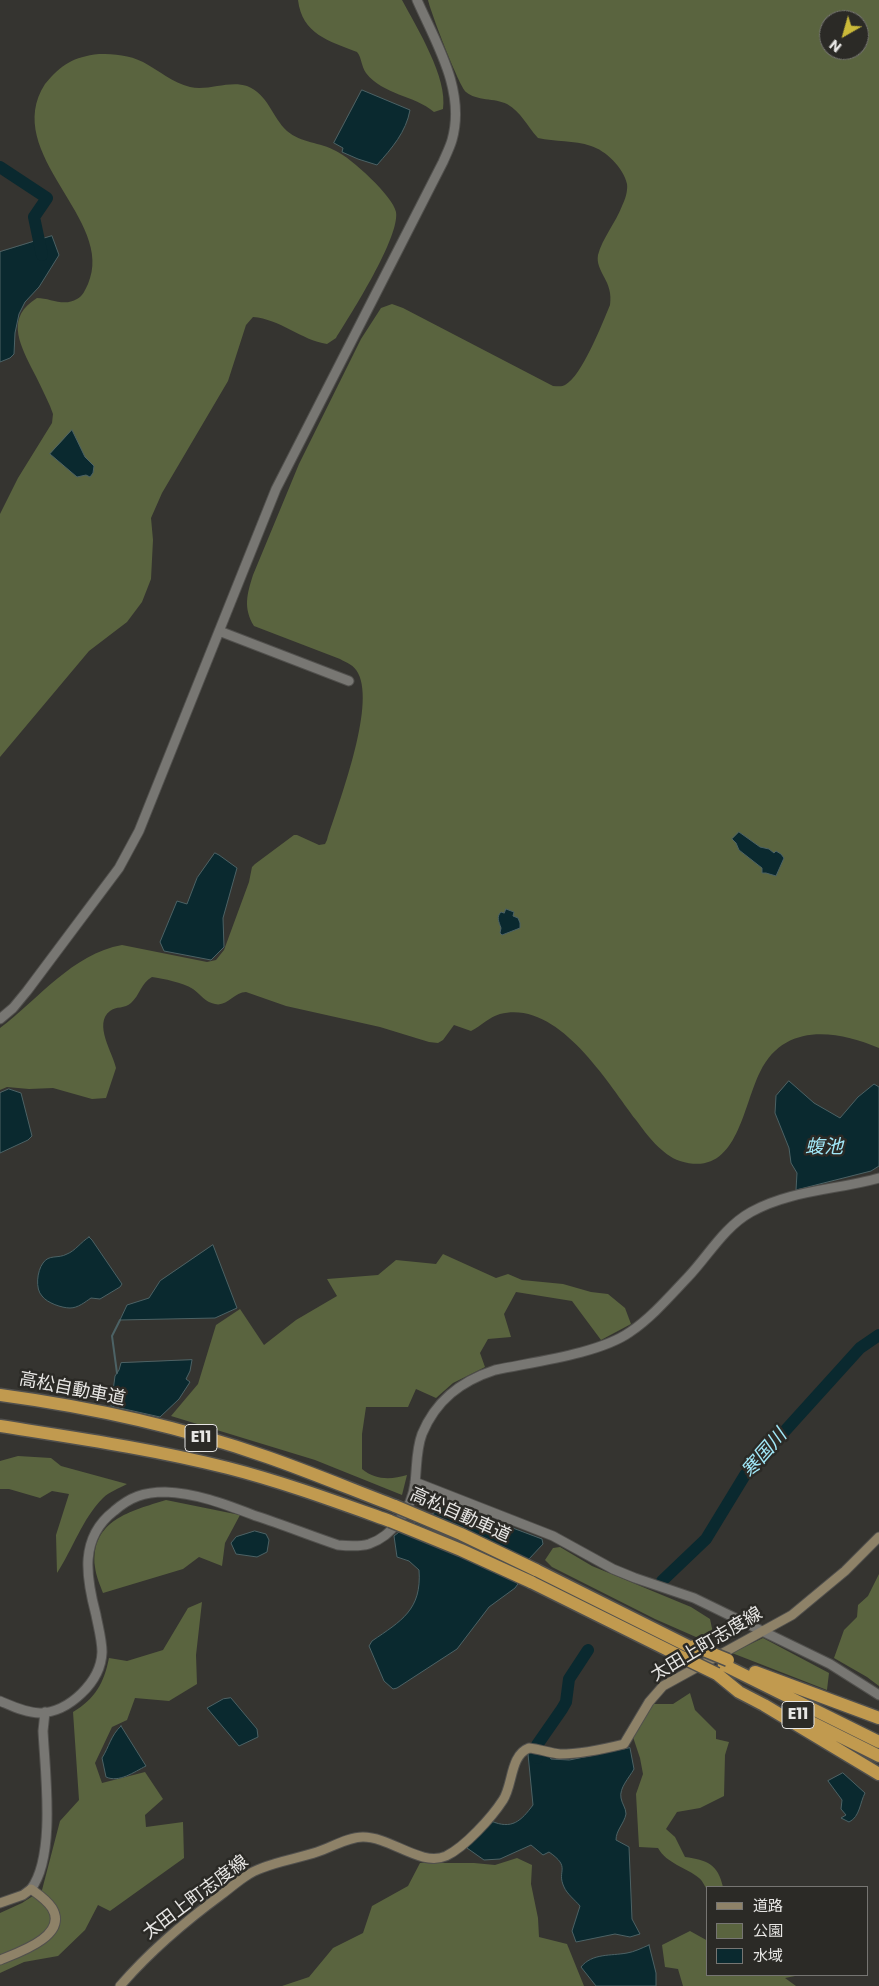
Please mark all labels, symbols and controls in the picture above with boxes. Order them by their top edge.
north arrow [819,10,869,60]
text: N [825,35,846,57]
water label: 蝮池 [805,1137,843,1159]
street label: 高松自動車道 [17,1369,127,1411]
road number: E11 [185,1425,217,1452]
water label: 寒国川 [738,1425,792,1483]
street label: 高松自動車道 [406,1484,514,1548]
street label: 太田上町志度線 [647,1603,767,1687]
road number: E11 [782,1702,814,1728]
street label: 太田上町志度線 [139,1851,253,1945]
legend [706,1886,869,1976]
text: 道路 [753,1895,783,1916]
text: 公園 [753,1920,783,1941]
text: 水域 [753,1945,783,1966]

